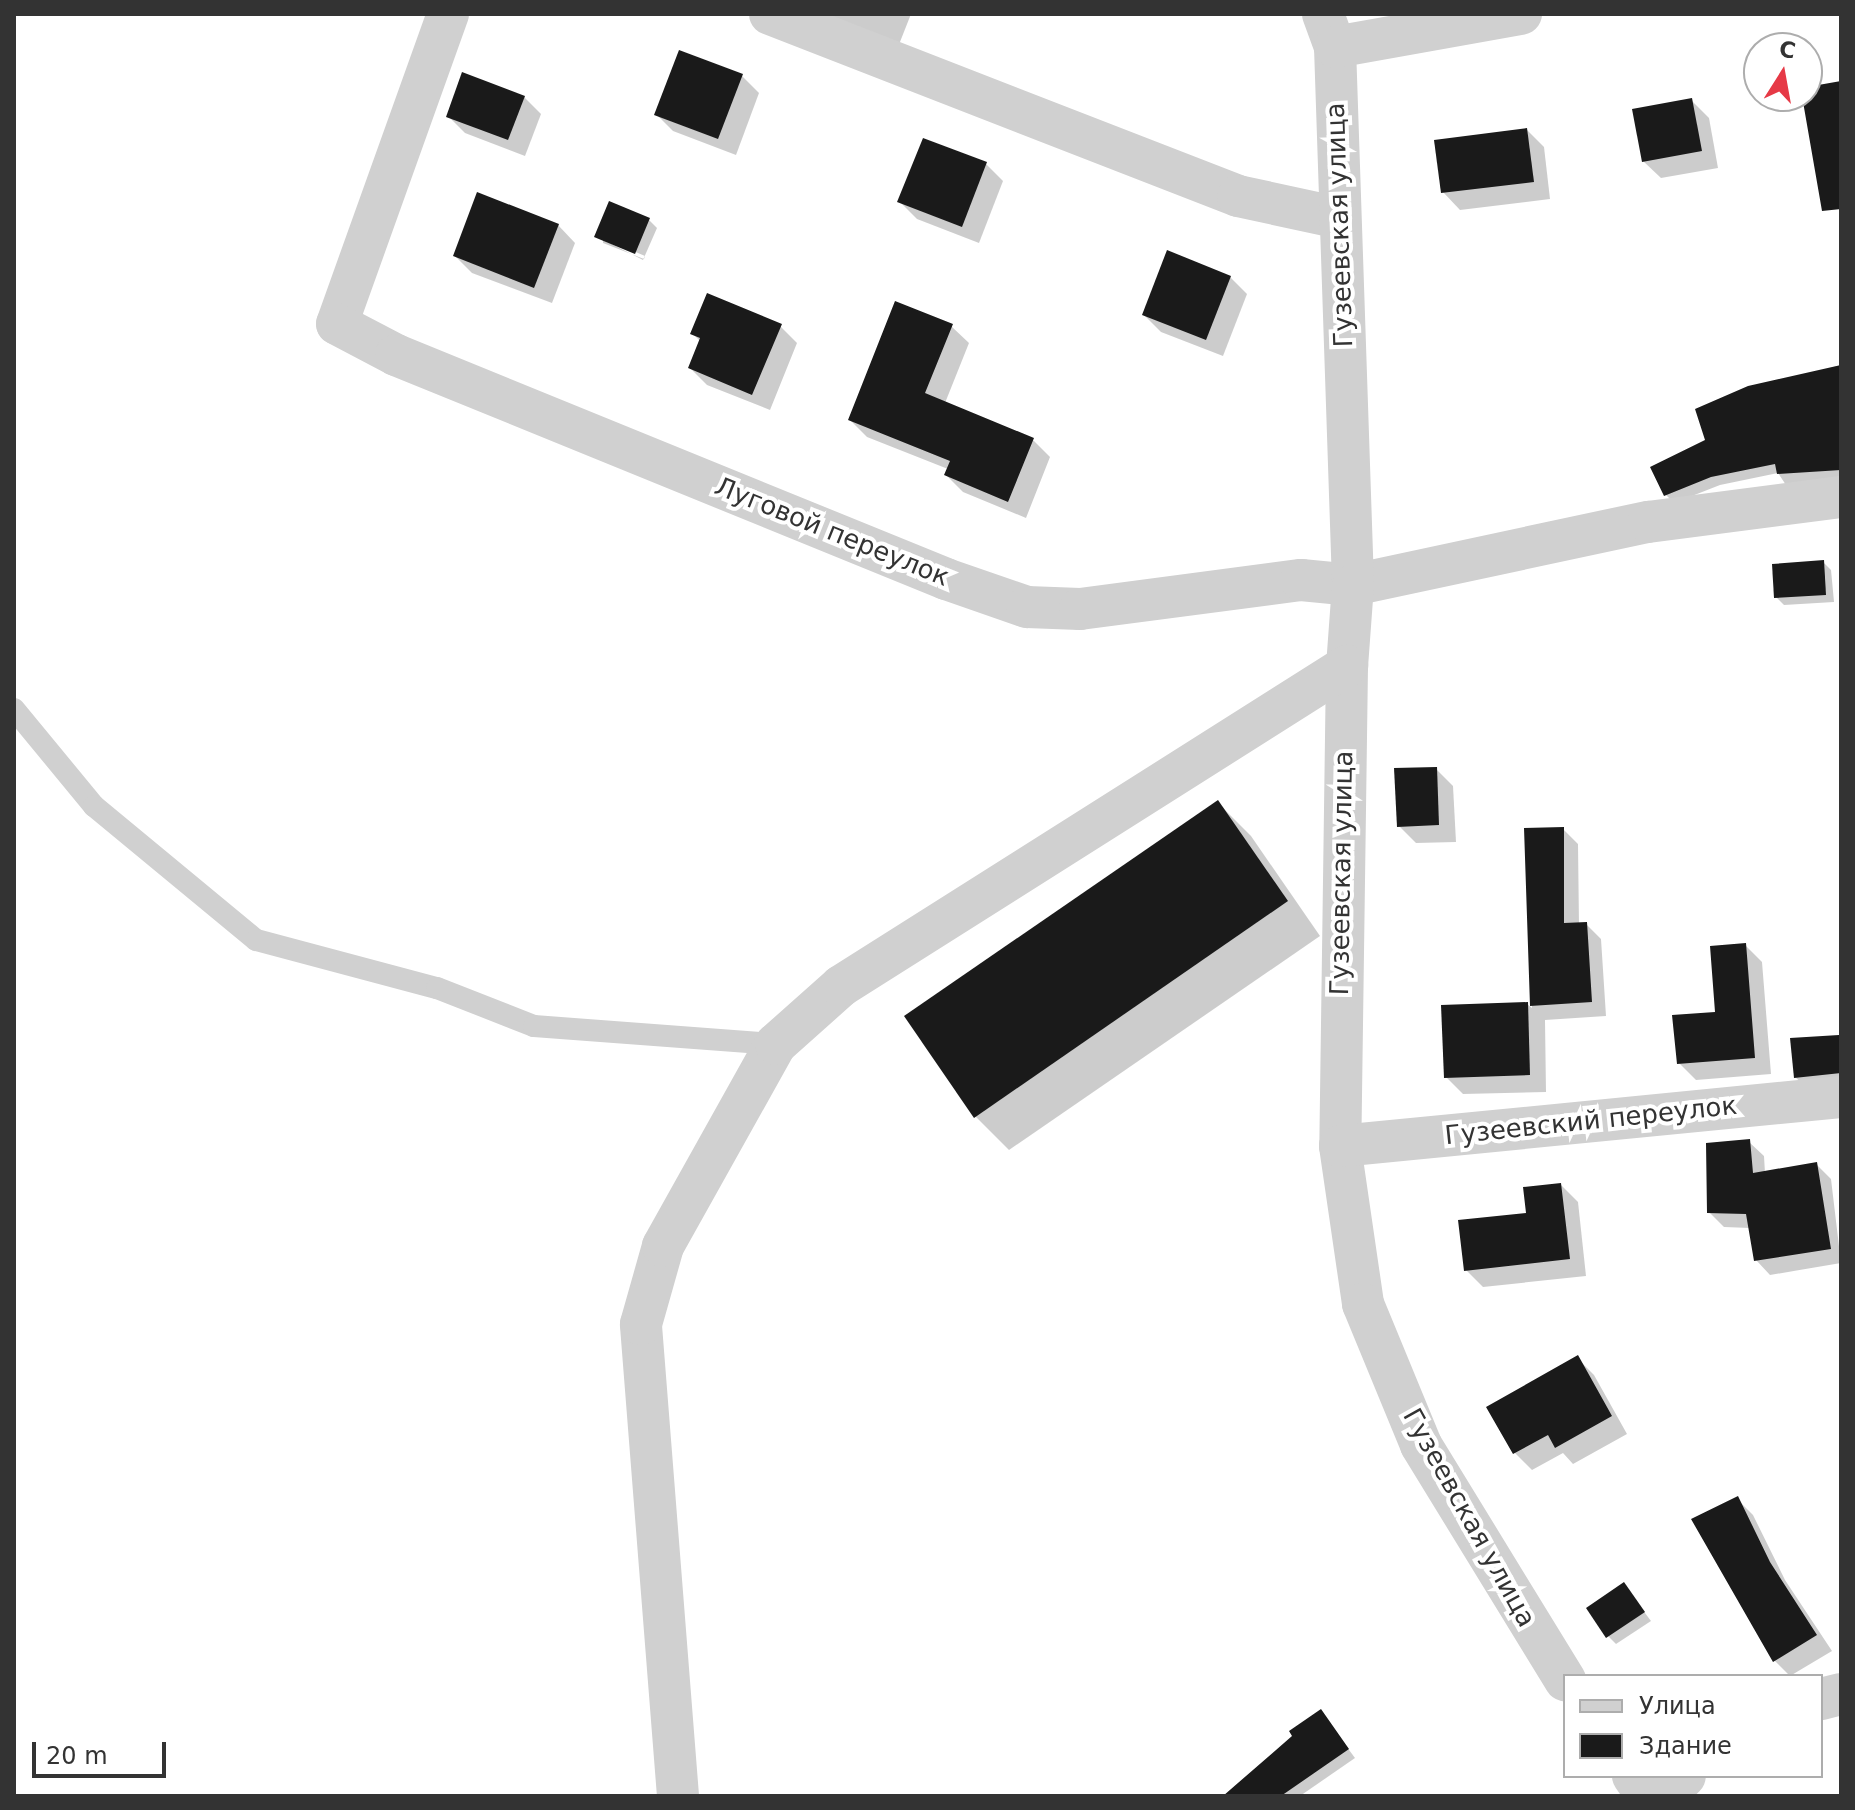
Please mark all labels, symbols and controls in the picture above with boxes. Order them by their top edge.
north arrow [1743,32,1823,112]
text: С [1777,36,1798,64]
street label: Гузеевская улица [1320,102,1360,348]
street label: Луговой переулок [710,471,954,593]
street label: Гузеевская улица [1324,750,1360,996]
street label: Гузеевский переулок [1443,1090,1739,1152]
street label: Гузеевская улица [1396,1403,1542,1633]
legend [1563,1674,1823,1778]
text: Улица [1639,1692,1716,1720]
scale bar [36,1726,170,1776]
text: Здание [1639,1732,1732,1760]
text: 20 m [46,1742,108,1770]

